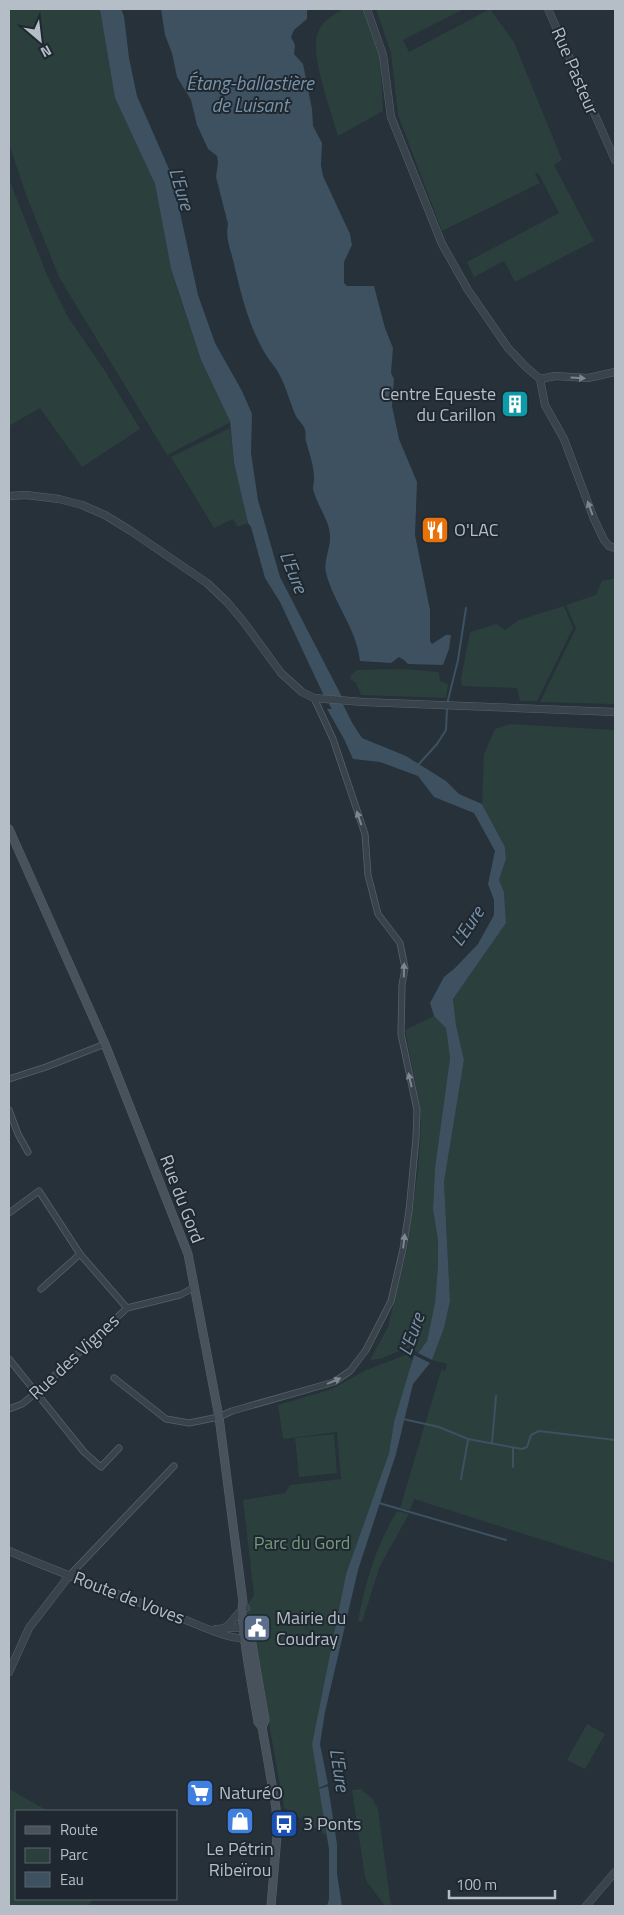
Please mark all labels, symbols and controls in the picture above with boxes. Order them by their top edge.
north arrow [15,15,65,65]
street label: Rue Pasteur [545,23,606,119]
text: N [37,40,56,63]
water label: Étang-ballastière de Luisant [186,68,315,119]
water label: L'Eure [162,164,203,215]
one-way arrow [570,374,586,382]
place label: Centre Equeste du Carillon [381,380,496,428]
building icon: Centre Equeste du Carillon [500,389,530,419]
one-way arrow [586,501,593,516]
restaurant icon: O'LAC [420,515,450,545]
place label: O'LAC [454,516,499,543]
water label: L'Eure [273,546,316,598]
one-way arrow [355,810,363,825]
water label: L'Eure [442,899,491,952]
one-way arrow [400,961,408,977]
one-way arrow [406,1072,414,1087]
street label: Rue du Gord [153,1151,212,1247]
one-way arrow [401,1233,409,1249]
street label: Rue des Vignes [22,1307,125,1406]
water label: L'Eure [390,1307,432,1359]
one-way arrow [327,1377,341,1385]
park label: Parc du Gord [254,1529,350,1556]
street label: Route de Voves [70,1564,189,1631]
place label: Mairie du Coudray [276,1604,346,1652]
public building icon: Mairie du Coudray [242,1613,272,1643]
water label: L'Eure [323,1746,358,1795]
supermarket icon: NaturéO [185,1778,215,1808]
place label: NaturéO [219,1779,283,1806]
shop icon: Le Pétrin Ribeïrou [225,1806,255,1836]
bus stop icon: 3 Ponts [269,1809,299,1839]
legend [15,1810,178,1900]
place label: 3 Ponts [303,1810,361,1837]
text: Route [60,1818,98,1841]
place label: Le Pétrin Ribeïrou [206,1835,274,1883]
text: Parc [60,1843,88,1866]
text: Eau [60,1868,84,1891]
scale bar [449,1868,555,1900]
text: 100 m [456,1873,497,1896]

